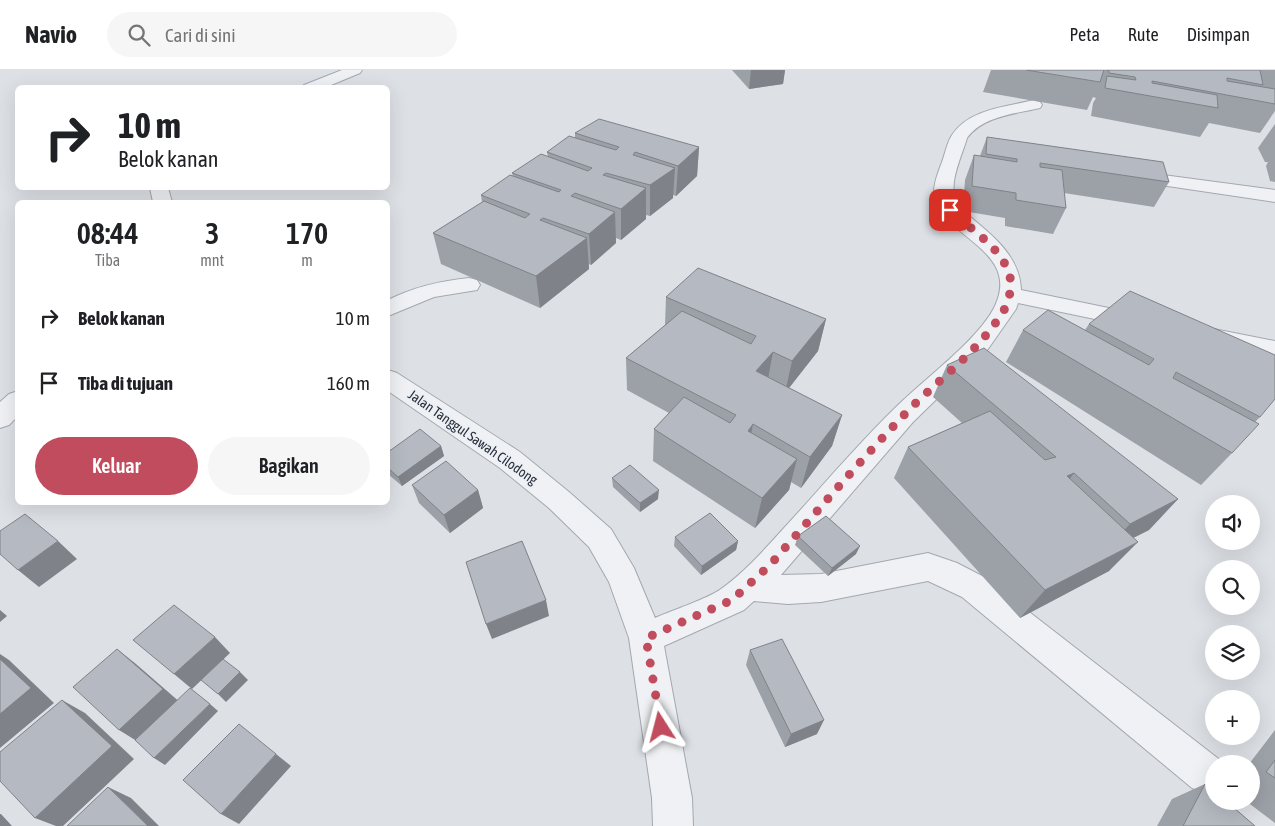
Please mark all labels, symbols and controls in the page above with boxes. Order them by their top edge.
search box [107,12,457,57]
text: Navio [25,21,77,48]
icon: search [125,21,153,49]
text: Cari di sini [165,24,236,46]
text: Peta [1069,24,1100,45]
text: Rute [1128,24,1159,45]
text: Disimpan [1187,24,1250,45]
icon: right [35,105,100,170]
text: 10 m [118,105,181,145]
text: Belok kanan [118,146,219,172]
pin [929,189,971,231]
icon: arrive [936,196,964,224]
text: 08:44 [77,216,139,250]
text: 3 [205,216,219,250]
text: 170 [286,216,328,250]
text: Tiba [95,251,120,269]
text: mnt [200,251,224,269]
text: m [301,251,313,269]
icon: right [35,304,63,332]
text: Belok kanan [78,307,165,329]
text: 10 m [336,307,370,329]
icon: arrive [35,369,63,397]
text: Tiba di tujuan [78,372,173,394]
text: 160 m [327,372,370,394]
street label: Jalan Tanggul Sawah Cilodong [405,386,541,488]
button: Keluar [35,437,198,495]
button: Bagikan [208,437,370,495]
map controls [1205,495,1260,810]
button: sound [1205,495,1260,550]
button: search [1205,560,1260,615]
button: layers [1205,625,1260,680]
button: + [1205,690,1260,745]
position arrow [634,700,686,752]
button: − [1205,755,1260,810]

